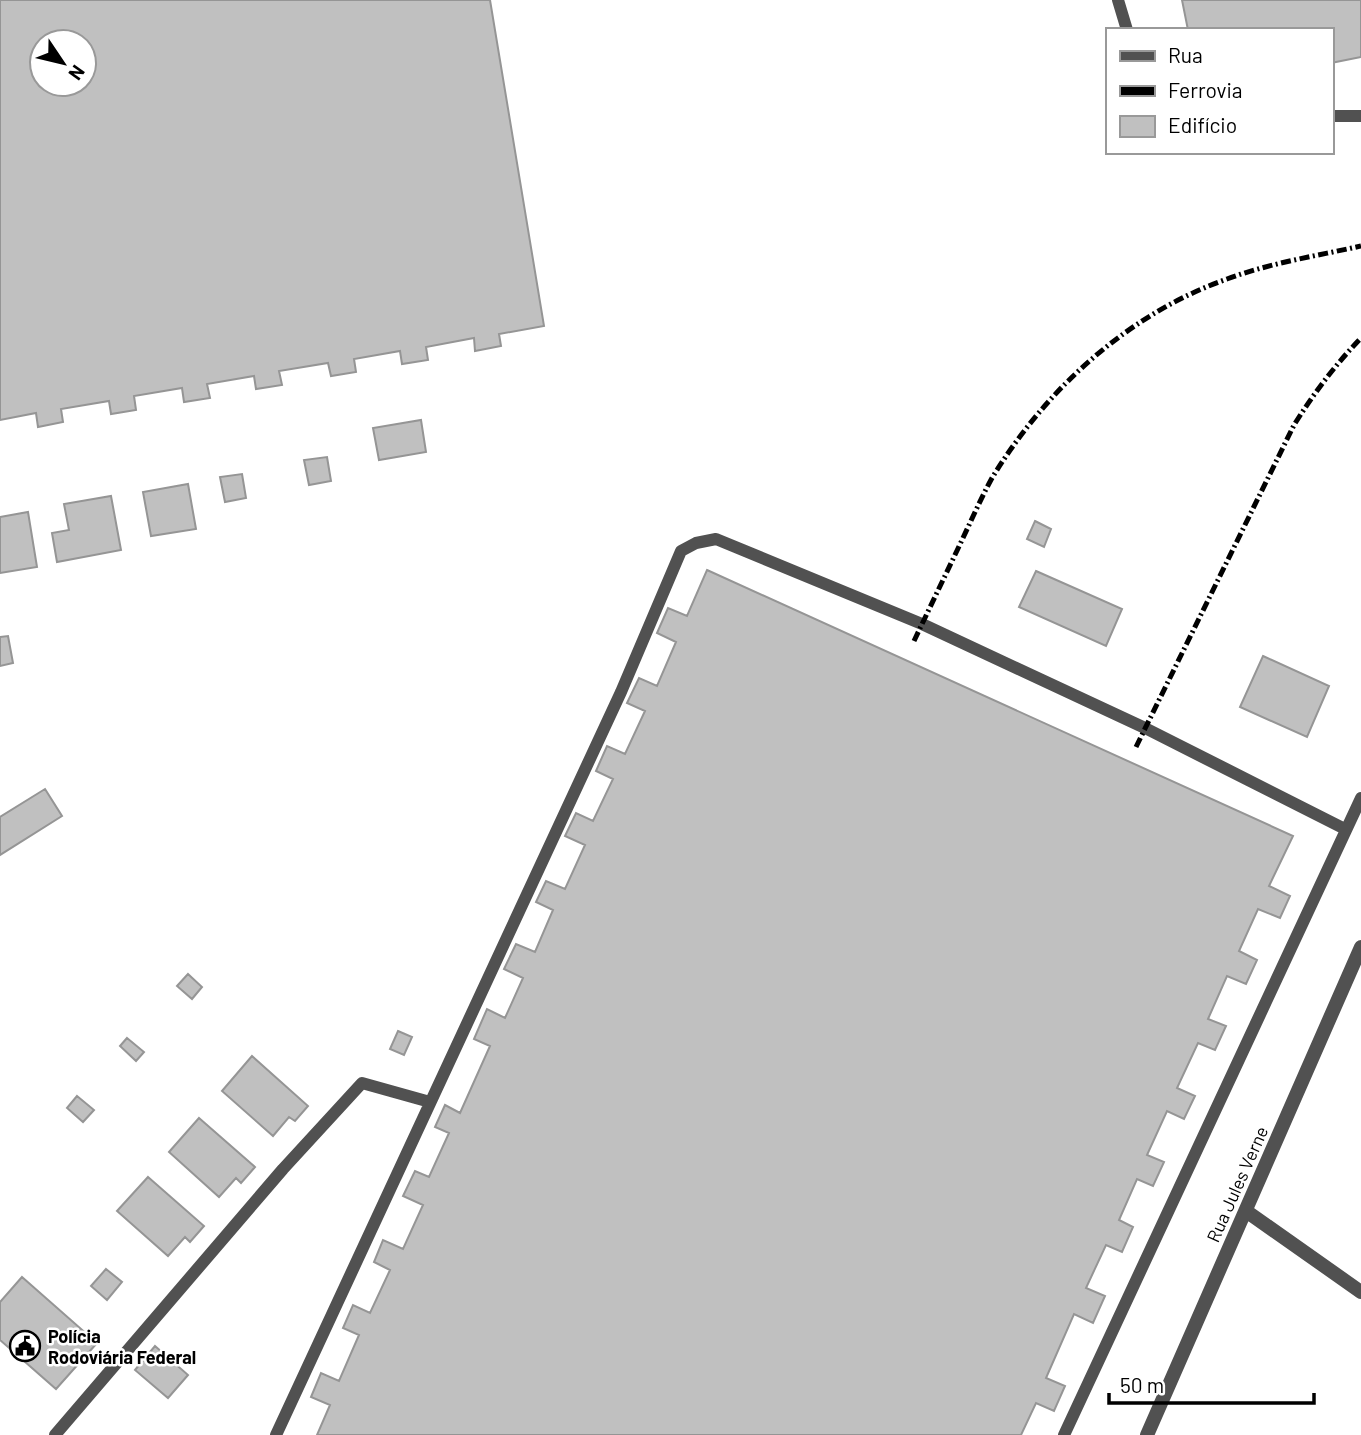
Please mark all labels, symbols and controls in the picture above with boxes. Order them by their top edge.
north arrow [28,28,98,98]
legend [1106,28,1333,154]
text: Rua [1168,42,1203,67]
text: N [64,61,90,85]
text: Ferrovia [1168,77,1243,102]
text: Edifício [1168,112,1237,137]
street label: Rua Jules Verne [1202,1123,1272,1245]
place label: Polícia Rodoviária Federal [48,1325,196,1368]
public building icon: Polícia Rodoviária Federal [8,1329,42,1363]
scale bar [1109,1362,1314,1406]
text: 50 m [1120,1372,1164,1397]

